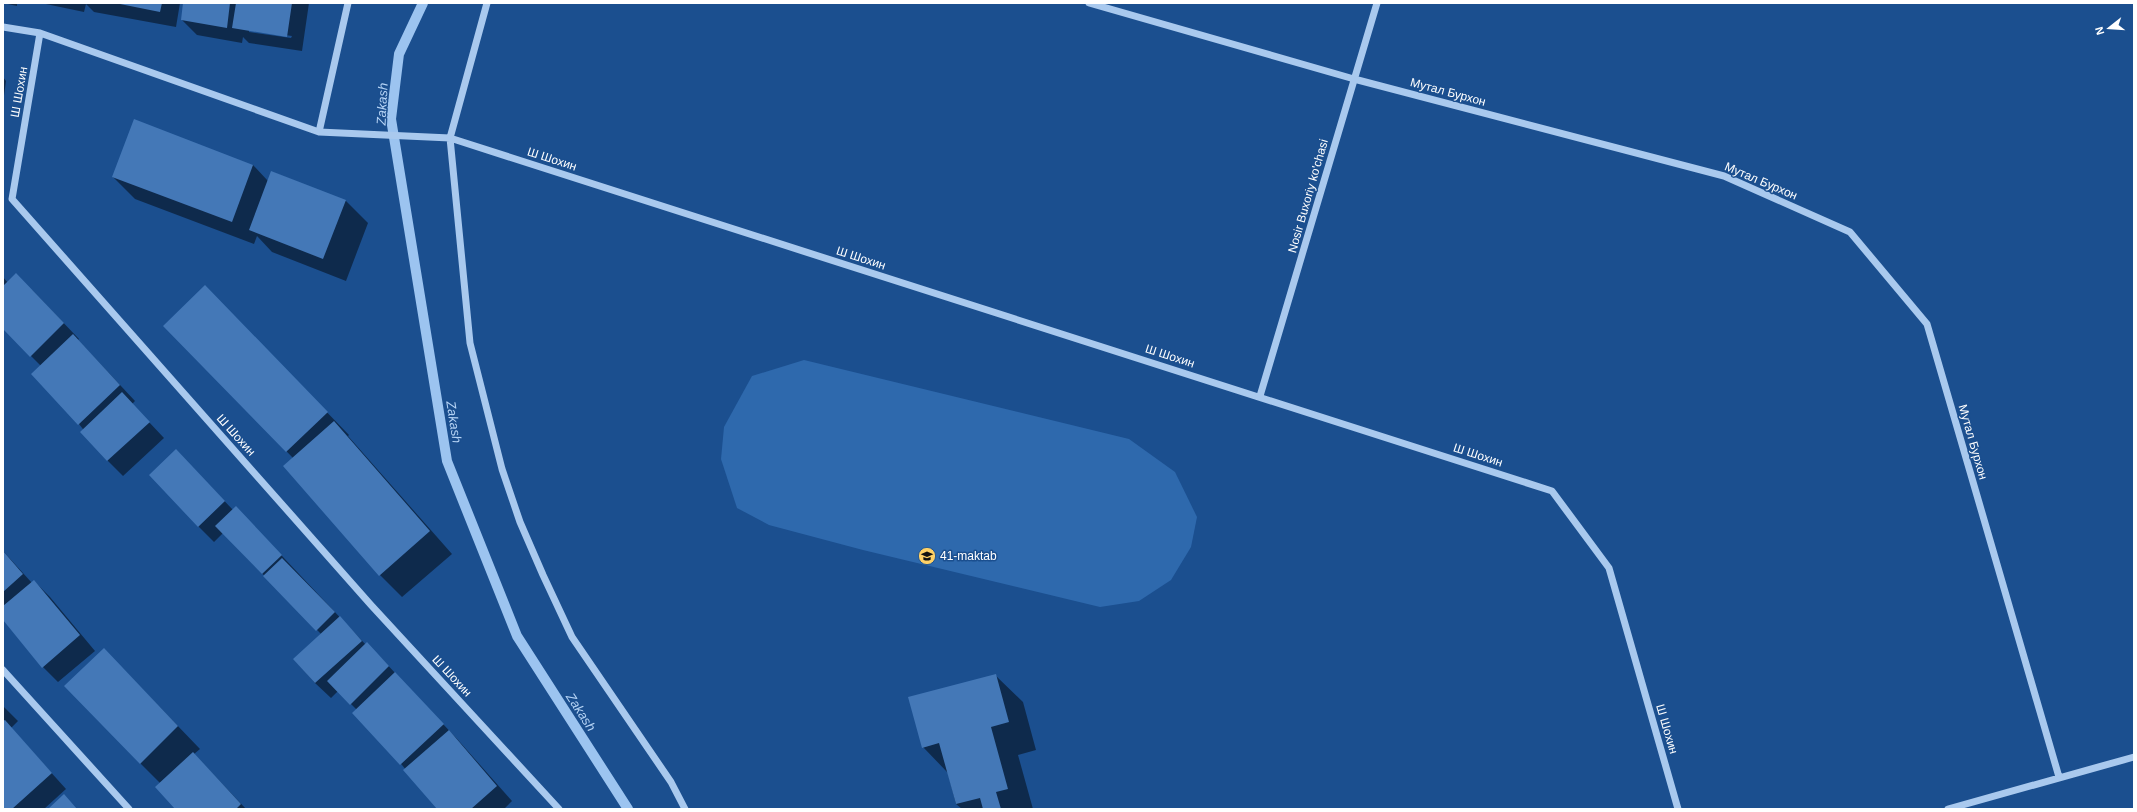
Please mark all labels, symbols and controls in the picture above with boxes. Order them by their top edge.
north arrow [2089,8,2129,48]
text: N [2093,25,2106,36]
street label: Ш Шохин [8,66,30,118]
street label: Мутал Бурхон [1409,75,1487,109]
water label: Zakash [373,82,391,127]
street label: Nosir Buxoriy ko'chasi [1285,138,1331,254]
street label: Ш Шохин [525,144,579,174]
street label: Мутал Бурхон [1723,159,1799,203]
street label: Ш Шохин [834,243,888,273]
street label: Ш Шохин [1143,341,1197,371]
water label: Zakash [443,399,465,444]
street label: Мутал Бурхон [1956,403,1990,481]
street label: Ш Шохин [214,411,258,459]
street label: Ш Шохин [1451,440,1505,470]
school or university icon: 41-maktab [917,546,937,566]
place label: 41-maktab [940,549,997,563]
street label: Ш Шохин [429,653,475,699]
water label: Zakash [563,689,599,734]
street label: Ш Шохин [1653,702,1681,756]

